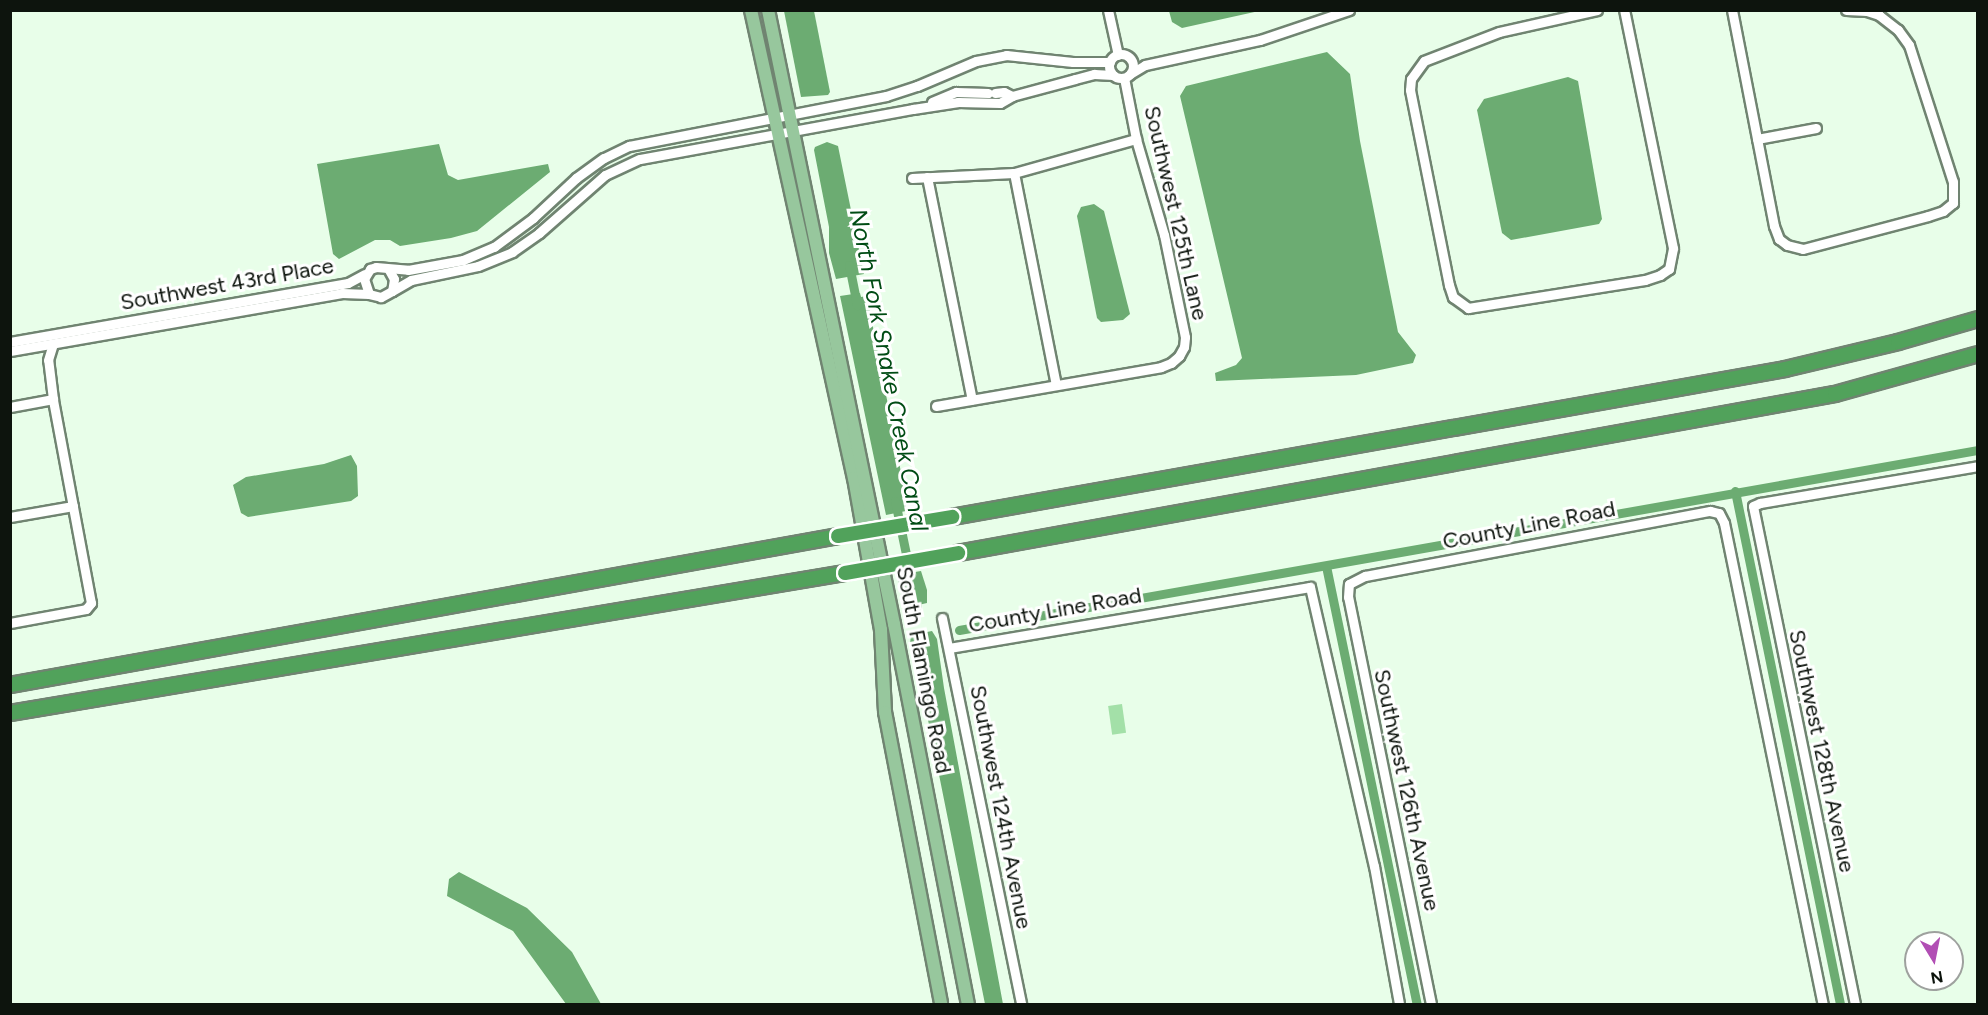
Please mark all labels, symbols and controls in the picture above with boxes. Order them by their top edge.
street label: Southwest 125th Lane [1139,103,1213,323]
water label: North Fork Snake Creek Canal [844,206,934,534]
street label: Southwest 43rd Place [118,252,336,316]
street label: County Line Road [1440,495,1618,555]
street label: South Flamingo Road [891,564,957,776]
street label: County Line Road [966,582,1144,638]
street label: Southwest 128th Avenue [1783,627,1861,875]
street label: Southwest 126th Avenue [1368,667,1446,913]
street label: Southwest 124th Avenue [964,683,1038,931]
north arrow [1904,931,1964,991]
text: N [1929,967,1945,988]

